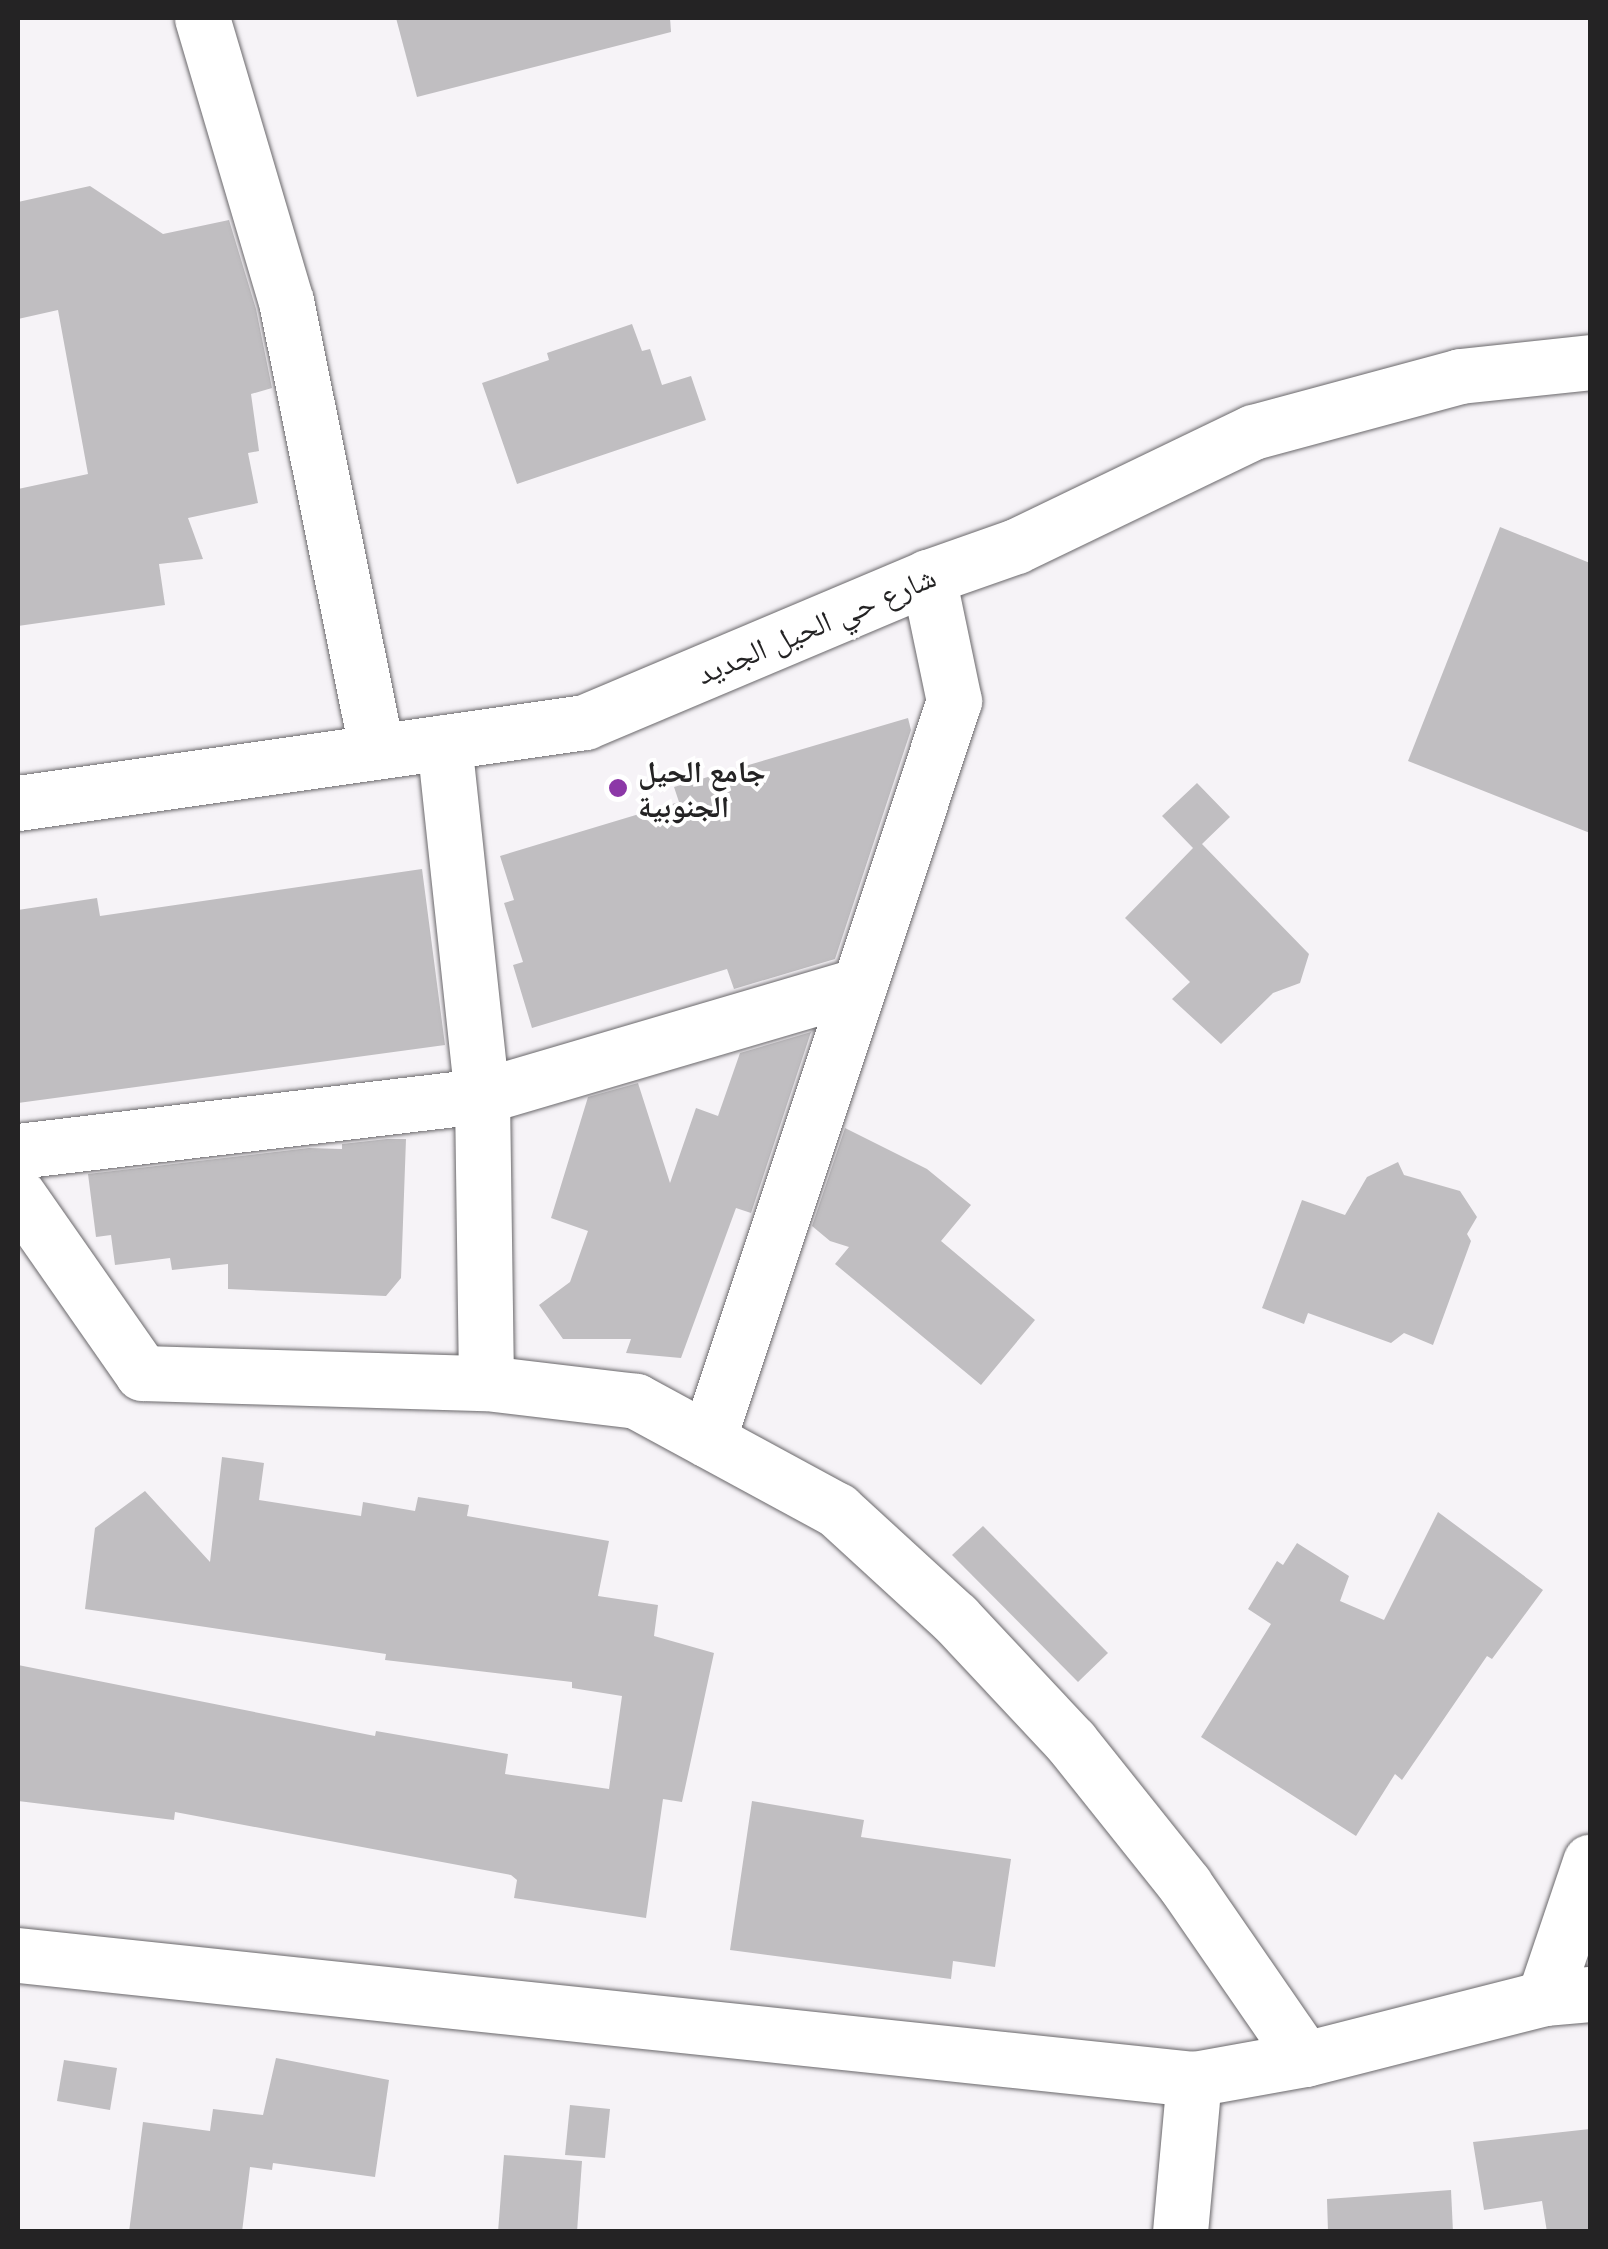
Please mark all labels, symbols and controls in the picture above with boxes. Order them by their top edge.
street label: شارع حي الحيل الجديد [691,558,941,692]
place label: جامع الحيل الجنوبية [638,753,766,824]
marker: جامع الحيل الجنوبية [607,777,629,799]

